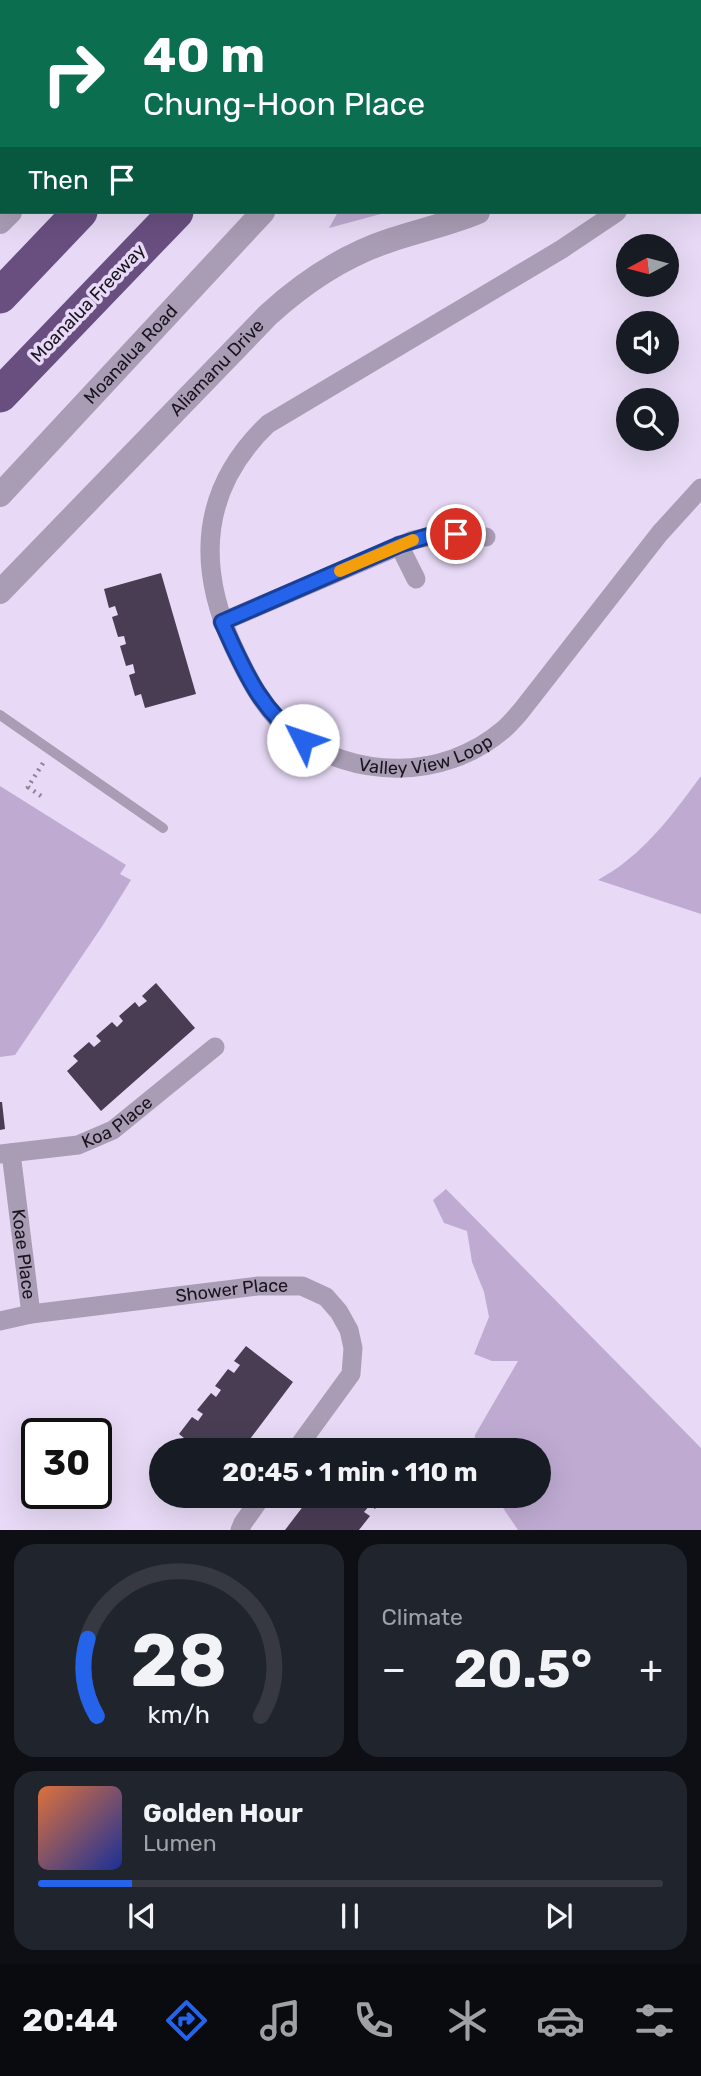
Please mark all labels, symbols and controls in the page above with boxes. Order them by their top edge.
text: 40 m [143,26,265,84]
icon: right [28,28,119,119]
text: Chung-Hoon Place [143,85,425,123]
icon: arrive [103,161,141,199]
text: Then [28,165,89,196]
north arrow [616,234,679,298]
map controls [616,234,679,451]
street label: Moanalua Freeway [26,239,150,367]
street label: Moanalua Road [79,300,182,409]
button: sound [616,311,679,374]
street label: Aliamanu Drive [165,315,269,421]
button: search [616,388,679,451]
pin [426,504,486,564]
icon: arrive [437,515,475,553]
position arrow [266,703,340,777]
street label: Valley View Loop [357,730,497,779]
street label: Koa Place [78,1091,157,1153]
street label: Koae Place [7,1208,40,1301]
street label: Shower Place [174,1275,288,1307]
speed limit sign: 30 [21,1418,112,1509]
text: 20:45 · 1 min · 110 m [222,1457,478,1488]
text: Climate [382,1603,463,1631]
text: 28 [130,1619,227,1705]
text: 20.5° [454,1638,592,1700]
text: − [382,1646,406,1692]
text: + [639,1646,663,1692]
text: km/h [148,1700,210,1729]
text: Golden Hour [143,1798,303,1829]
text: Lumen [143,1829,217,1857]
icon: previous [123,1897,161,1935]
icon: pause [331,1897,369,1935]
icon: next [540,1897,578,1935]
icon: directions [162,1996,211,2045]
icon: music [256,1996,305,2045]
icon: phone [349,1996,398,2045]
icon: climate [443,1996,492,2045]
icon: car [536,1996,585,2045]
icon: filters [630,1996,679,2045]
text: 20:44 [22,2001,118,2039]

